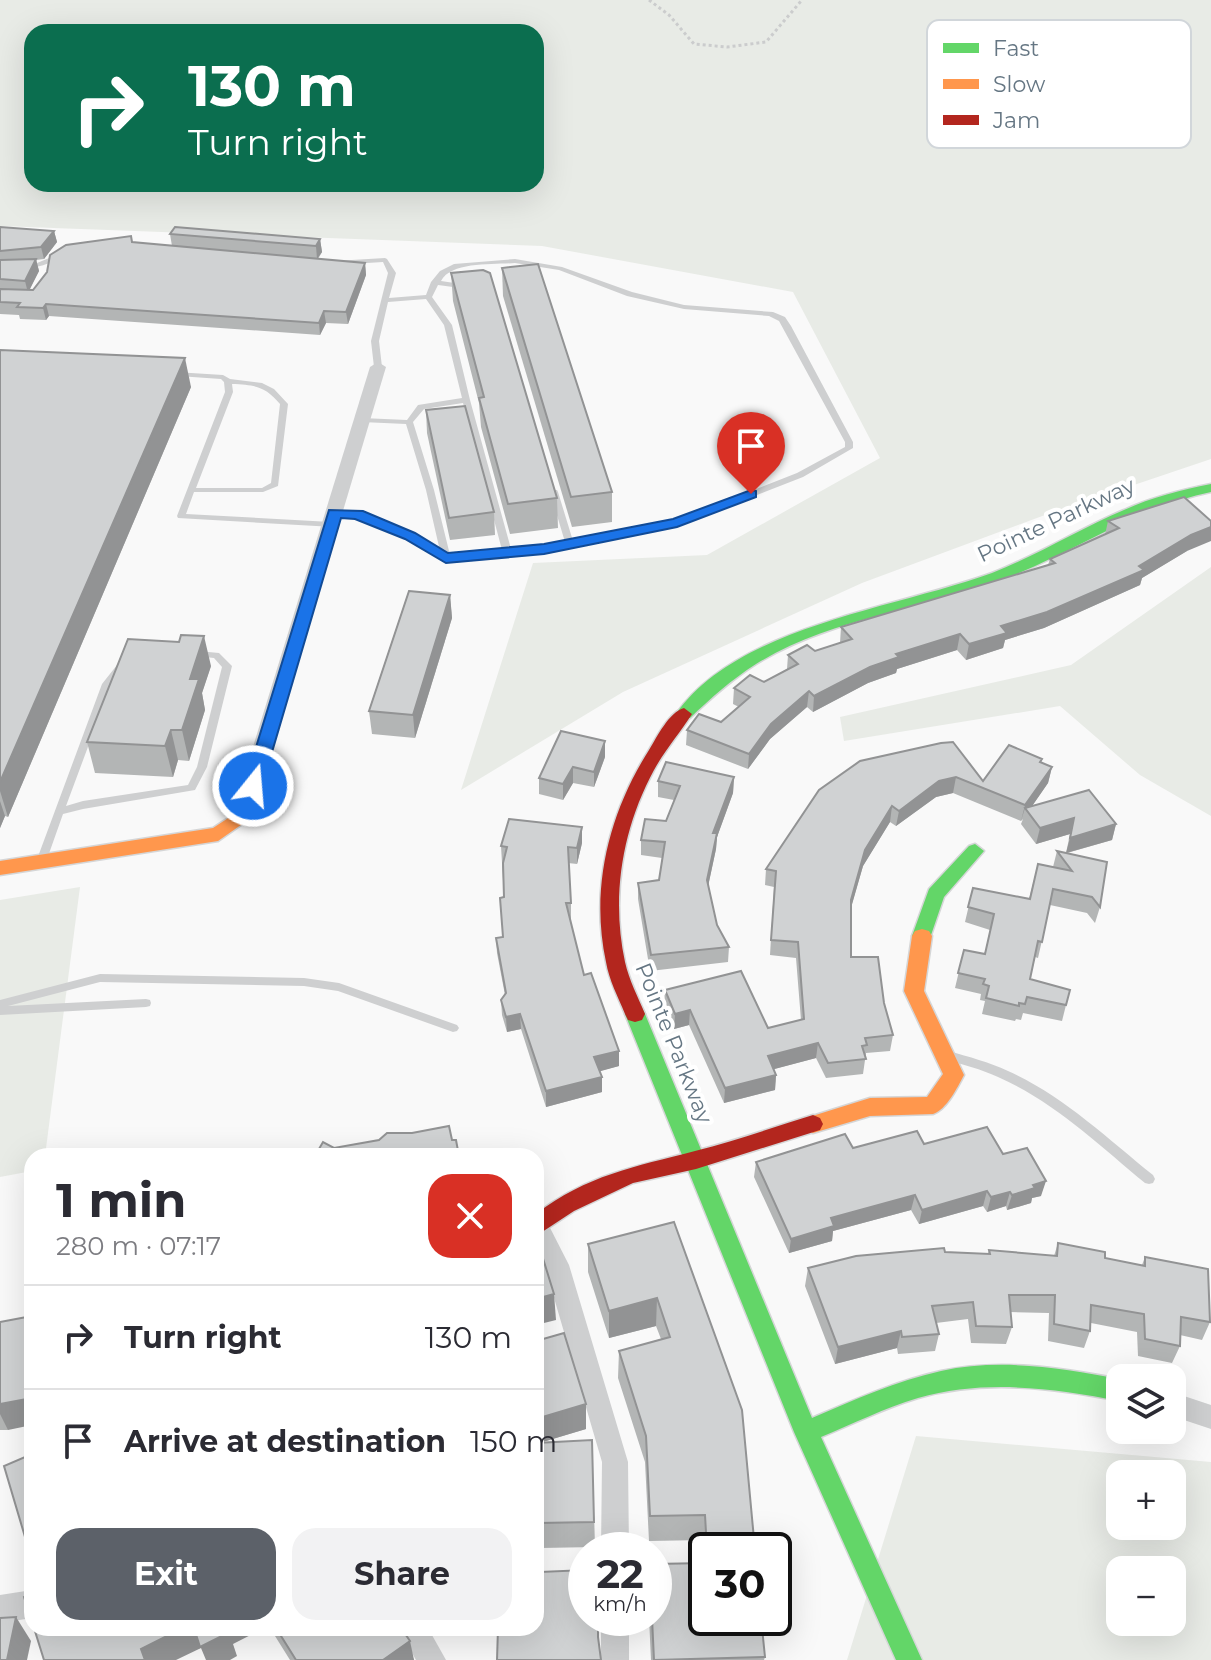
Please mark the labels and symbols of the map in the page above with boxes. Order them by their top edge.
legend [927,20,1191,148]
text: Fast [993,35,1039,62]
text: Slow [993,71,1046,98]
text: Jam [992,107,1040,134]
pin [717,412,785,494]
street label: Pointe Parkway [973,472,1139,568]
position arrow [211,744,295,828]
street label: Pointe Parkway [630,959,719,1127]
speed limit sign: 30 [688,1532,792,1636]

